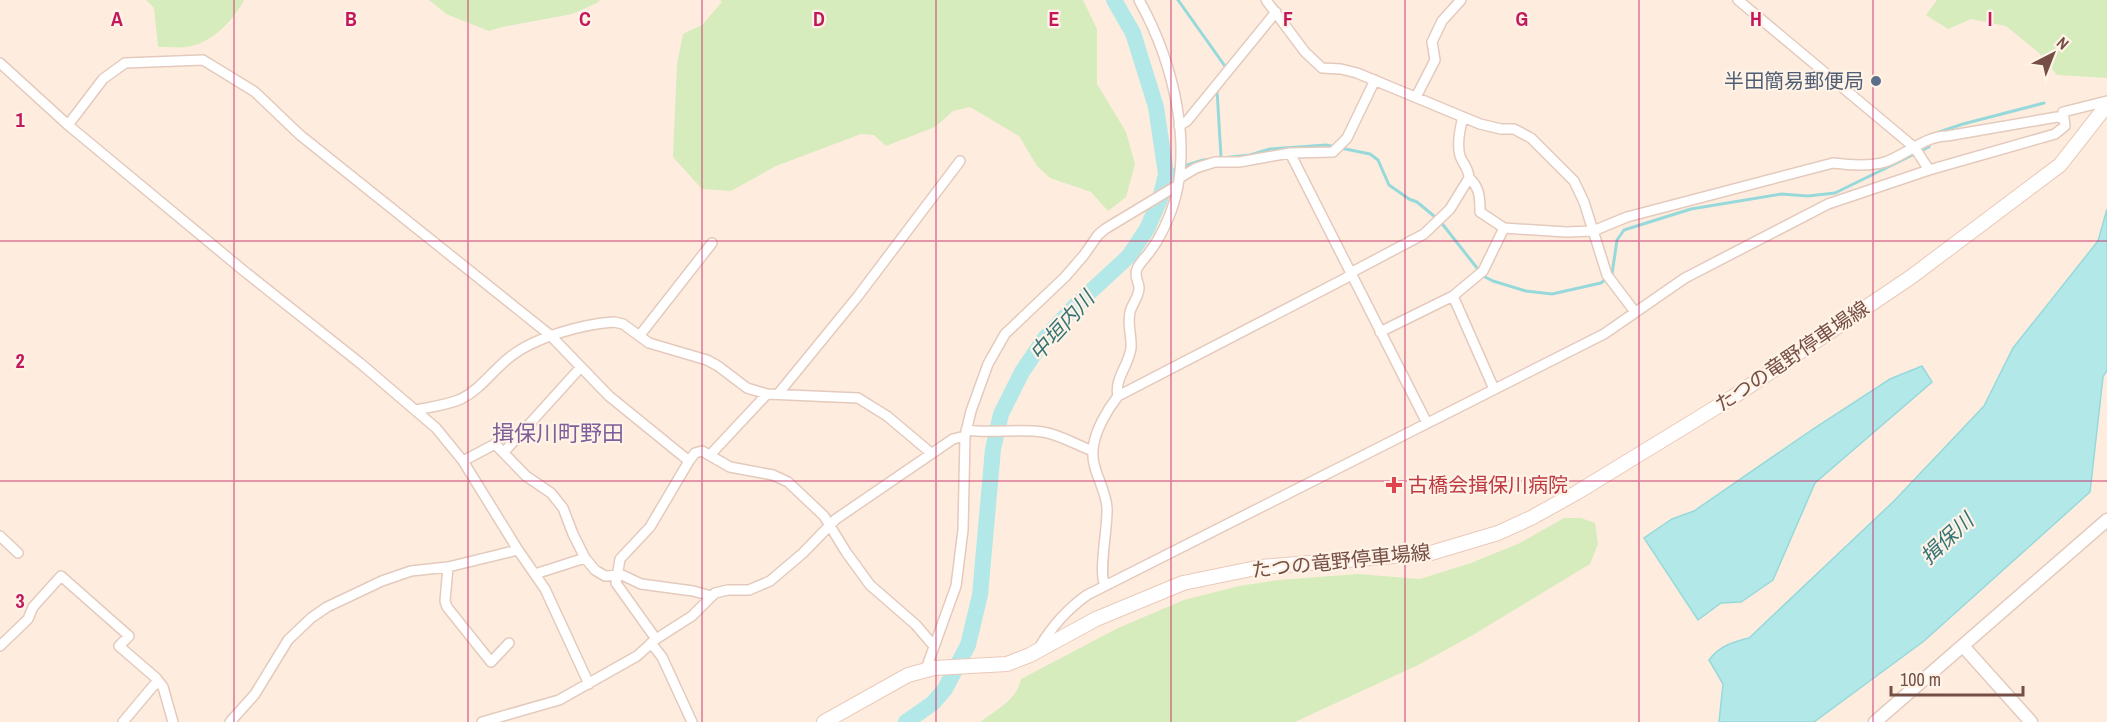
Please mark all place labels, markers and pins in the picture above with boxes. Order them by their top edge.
place label: 半田簡易郵便局 [1724,67,1864,94]
marker: 半田簡易郵便局 [1869,74,1883,88]
place label: 古橋会揖保川病院 [1408,471,1568,498]
marker: 古橋会揖保川病院 [1385,476,1403,494]

